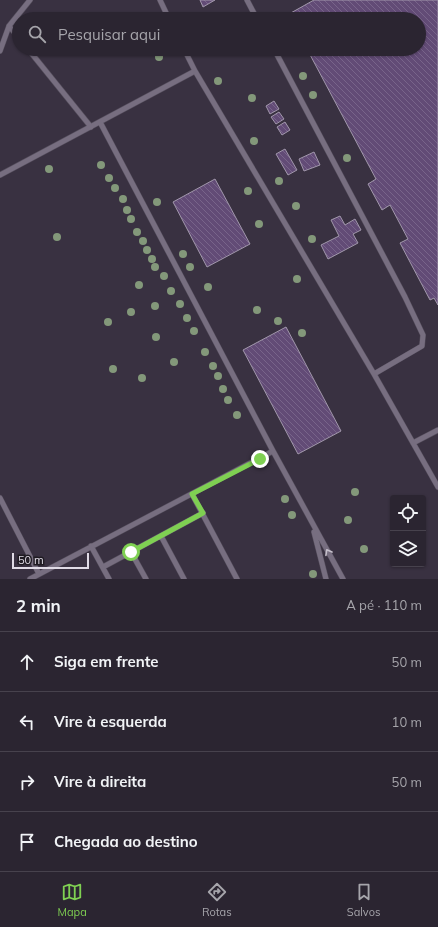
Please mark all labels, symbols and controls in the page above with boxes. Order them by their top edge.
search box [12,12,426,56]
icon: search [26,23,48,45]
text: Pesquisar aqui [58,25,160,44]
route end [251,450,269,468]
map controls [390,495,426,567]
button: locate [390,495,426,531]
button: layers [390,531,426,567]
route start [122,543,140,561]
one-way arrow [325,549,332,556]
scale bar [12,551,89,570]
text: 50 m [18,553,44,567]
text: 2 min [16,595,61,616]
text: A pé · 110 m [346,597,422,613]
icon: ahead [16,651,38,673]
text: Siga em frente [54,652,159,671]
text: 50 m [392,654,422,670]
icon: left [16,711,38,733]
text: Vire à esquerda [54,712,167,731]
text: 10 m [392,714,422,730]
icon: right [16,771,38,793]
text: Vire à direita [54,772,146,791]
text: 50 m [392,774,422,790]
icon: arrive [16,831,38,853]
text: Chegada ao destino [54,832,198,851]
tab: Mapa [58,881,87,919]
tab: Rotas [202,881,232,919]
tab: Salvos [347,881,380,919]

